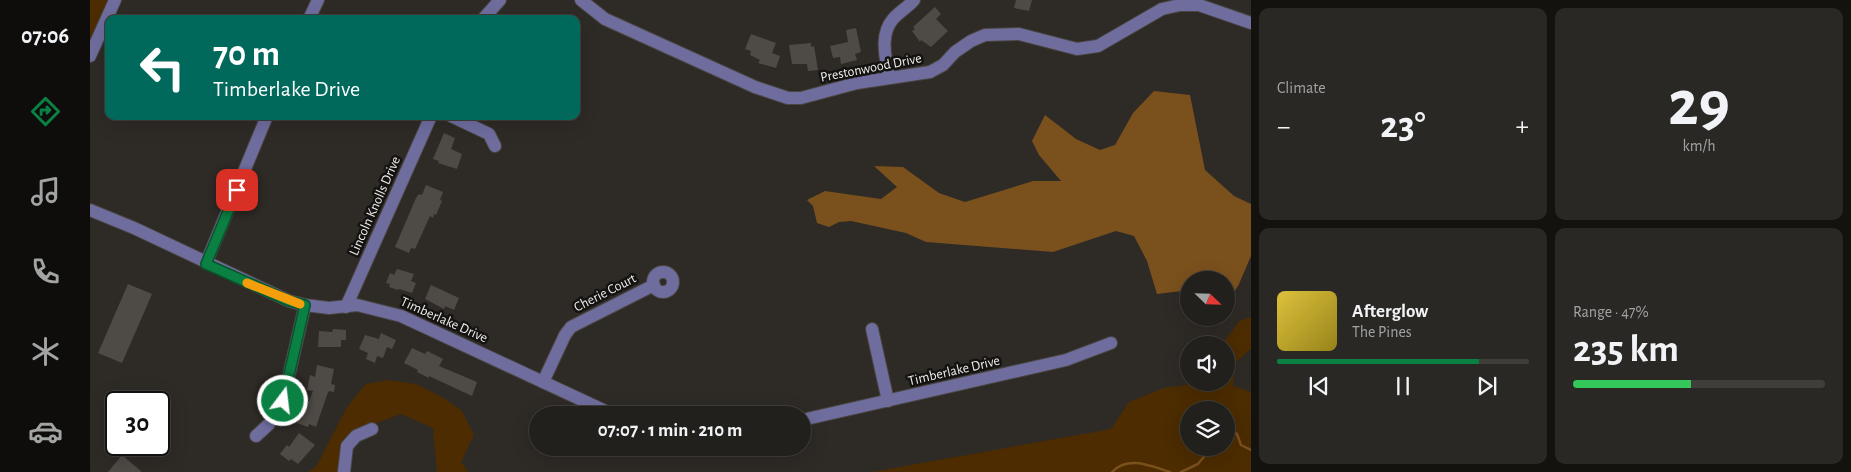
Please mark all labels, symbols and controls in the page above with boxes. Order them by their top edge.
text: 07:06 [21,25,69,47]
icon: left [130,35,195,100]
text: 70 m [213,37,280,72]
street label: Prestonwood Drive [819,51,923,85]
text: 29 [1668,72,1730,137]
text: Timberlake Drive [213,78,360,100]
text: Climate [1277,80,1326,96]
icon: directions [28,94,63,129]
text: 23° [1380,107,1426,145]
text: − [1277,113,1290,141]
text: + [1516,113,1529,141]
text: km/h [1682,138,1716,154]
street label: Lincoln Knolls Drive [347,154,403,258]
pin [216,169,258,211]
icon: music [28,174,63,209]
icon: arrive [223,176,251,204]
icon: phone [28,254,63,289]
street label: Cherie Court [572,271,639,315]
north arrow [1180,271,1235,326]
map controls [1180,271,1235,456]
street label: Timberlake Drive [398,295,490,345]
text: Afterglow [1352,302,1428,321]
text: Range · 47% [1573,304,1649,320]
text: The Pines [1352,324,1412,340]
text: 235 km [1573,331,1679,369]
icon: climate [28,334,63,369]
button: sound [1180,336,1235,391]
street label: Timberlake Drive [907,354,1001,388]
icon: previous [1305,372,1333,400]
icon: pause [1389,372,1417,400]
icon: next [1473,372,1501,400]
position arrow [256,374,308,426]
speed limit sign: 30 [105,391,170,456]
button: layers [1180,401,1235,456]
icon: car [28,414,63,449]
text: 07:07 · 1 min · 210 m [598,421,742,440]

